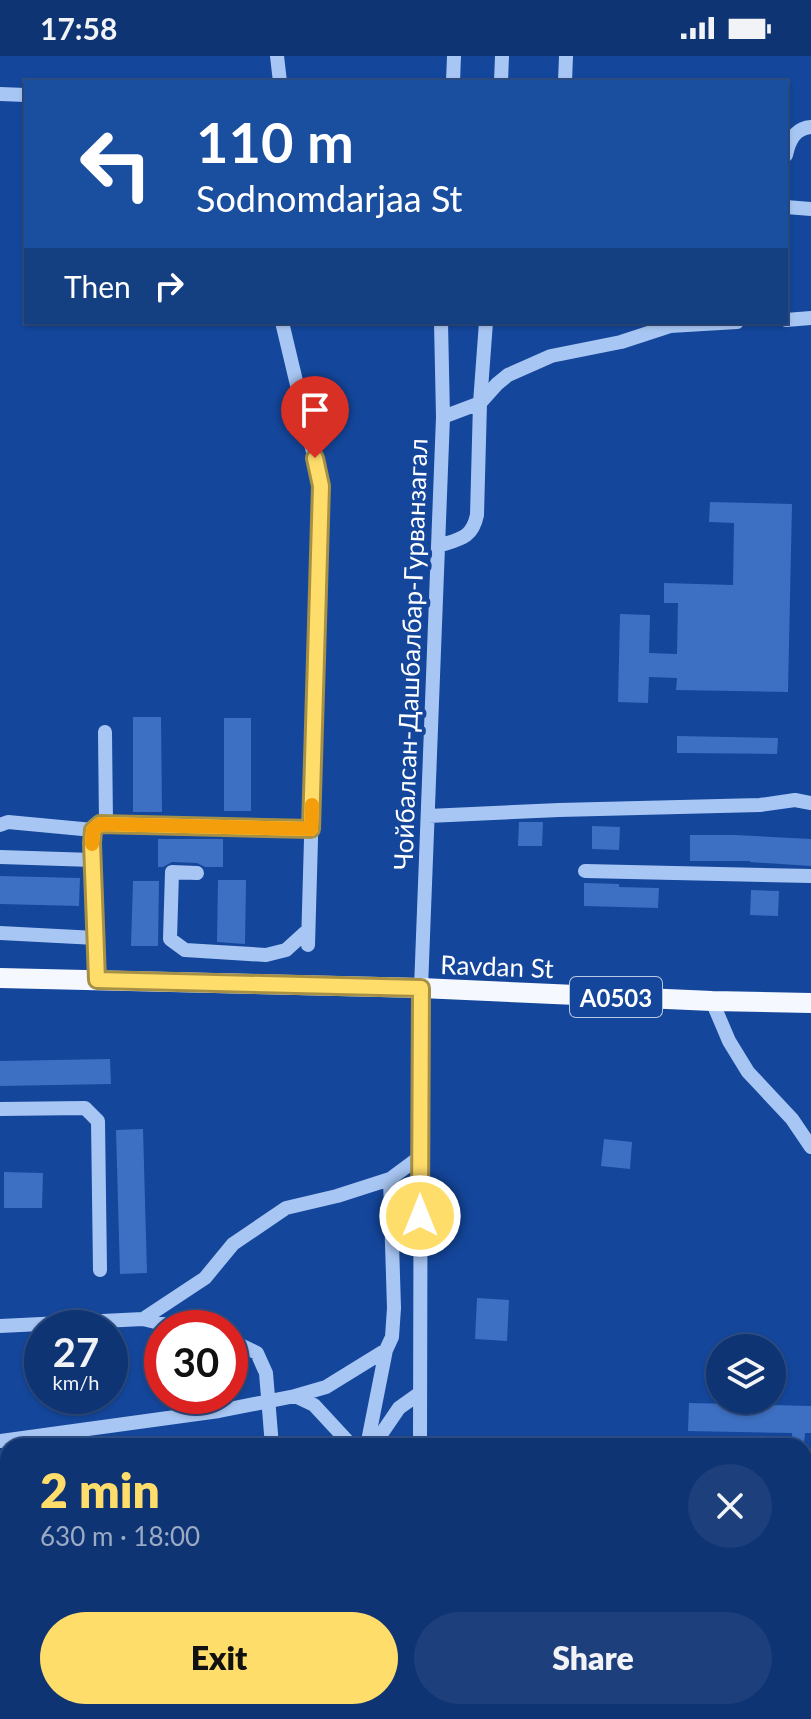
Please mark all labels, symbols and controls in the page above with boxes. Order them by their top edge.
text: 17:58 [40,10,117,46]
text: 110 m [196,108,354,175]
icon: left [64,112,168,216]
text: Sodnomdarjaa St [196,176,463,220]
icon: right [147,264,191,308]
text: Then [64,268,131,304]
pin [281,376,349,458]
icon: arrive [293,388,337,432]
street label: Чойбалсан-Дашбалбар-Гурванзагал [386,438,434,870]
street label: Ravdan St [440,948,555,984]
road number: A0503 [570,977,662,1017]
position arrow [378,1174,462,1258]
speed limit sign: 30 [144,1310,248,1414]
text: 27 [53,1328,99,1376]
map controls [706,1334,786,1414]
button: layers [706,1334,786,1414]
text: km/h [53,1370,99,1394]
text: 2 min [40,1461,160,1518]
button: close [688,1464,772,1548]
text: 630 m · 18:00 [40,1520,200,1552]
button: Exit [40,1612,398,1704]
button: Share [414,1612,772,1704]

